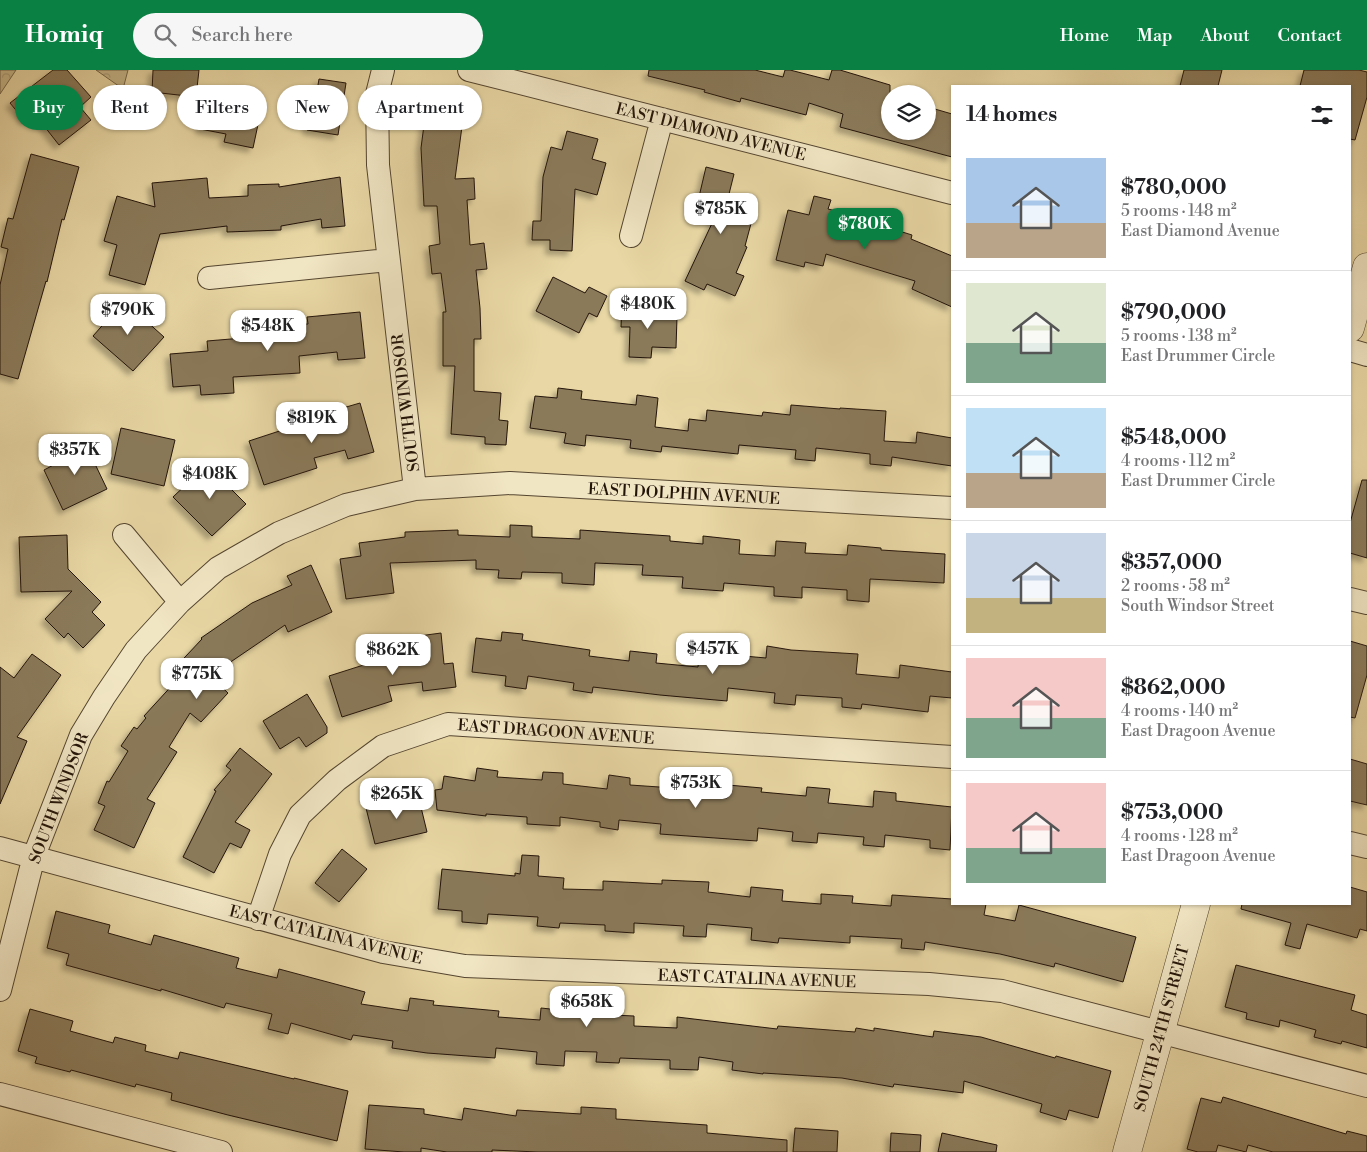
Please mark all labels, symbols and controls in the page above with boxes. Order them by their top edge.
search box [133,13,483,58]
text: Homiq [25,20,103,50]
icon: search [151,21,179,49]
text: Search here [191,23,293,47]
text: Home [1060,24,1109,47]
text: Map [1137,24,1173,47]
text: About [1201,24,1250,47]
text: Contact [1278,24,1342,47]
chip: Buy [15,85,83,130]
chip: Rent [93,85,167,130]
chip: Filters [177,85,267,130]
chip: New [277,85,348,130]
chip: Apartment [358,85,482,130]
map controls [881,85,936,140]
button: layers [881,85,936,140]
street label: EAST DIAMOND AVENUE [613,99,808,165]
icon: filters [1308,101,1336,129]
text: 14 homes [966,102,1057,128]
text: $780,000 [1121,175,1226,201]
icon: home [1006,178,1066,238]
pin: $785K [686,192,756,235]
text: $785K [695,199,747,219]
text: 5 rooms · 148 m² [1121,201,1237,221]
pin: $780K [830,208,900,250]
text: $780K [838,214,892,234]
text: East Diamond Avenue [1121,221,1280,241]
pin: $480K [613,288,683,330]
pin: $790K [93,294,163,336]
text: $480K [620,294,676,314]
text: $790K [101,300,155,320]
text: $790,000 [1121,300,1226,326]
icon: home [1006,303,1066,363]
pin: $548K [233,310,303,352]
text: $548K [241,316,295,336]
text: 5 rooms · 138 m² [1121,326,1237,346]
street label: SOUTH WINDSOR [388,332,424,473]
text: East Drummer Circle [1121,346,1275,366]
pin: $819K [277,402,347,444]
text: $819K [287,408,337,428]
text: $548,000 [1121,425,1227,451]
icon: home [1006,428,1066,488]
pin: $357K [40,434,110,476]
text: $357K [50,440,100,460]
text: 4 rooms · 112 m² [1121,451,1235,471]
pin: $408K [175,458,245,500]
text: $408K [182,464,238,484]
text: East Drummer Circle [1121,471,1275,491]
street label: EAST DOLPHIN AVENUE [587,479,781,509]
text: $357,000 [1121,550,1222,576]
icon: home [1006,553,1066,613]
text: 2 rooms · 58 m² [1121,576,1230,596]
text: South Windsor Street [1121,596,1275,616]
pin: $457K [678,632,748,675]
pin: $862K [358,634,428,676]
text: $457K [687,639,739,659]
text: $862K [367,640,419,660]
pin: $775K [162,658,232,700]
text: $775K [172,664,222,684]
text: $862,000 [1121,675,1225,701]
icon: home [1006,678,1066,738]
text: 4 rooms · 140 m² [1121,701,1238,721]
street label: EAST DRAGOON AVENUE [457,715,655,749]
text: East Dragoon Avenue [1121,721,1275,741]
street label: SOUTH WINDSOR [25,729,93,867]
pin: $753K [661,766,731,809]
text: $753K [670,773,722,793]
pin: $265K [362,778,432,820]
text: $265K [371,784,423,804]
text: $753,000 [1121,800,1223,826]
icon: home [1006,803,1066,863]
text: 4 rooms · 128 m² [1121,826,1238,846]
text: East Dragoon Avenue [1121,846,1275,866]
street label: EAST CATALINA AVENUE [227,901,425,969]
street label: SOUTH 24TH STREET [1130,943,1194,1114]
street label: EAST CATALINA AVENUE [657,966,857,992]
pin: $658K [552,986,622,1028]
text: $658K [561,992,613,1012]

